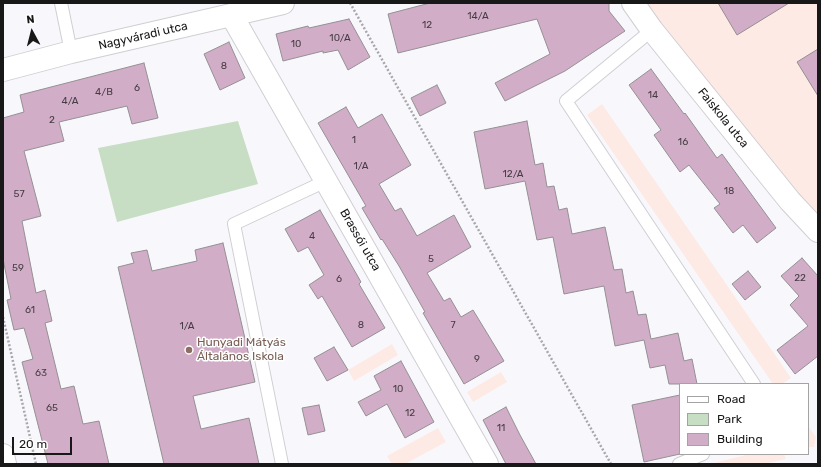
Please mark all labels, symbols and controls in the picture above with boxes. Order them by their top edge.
house number: 14/A [467,10,489,22]
north arrow [12,12,52,52]
text: N [26,13,35,27]
street label: Nagyváradi utca [97,19,189,53]
house number: 12 [422,19,432,31]
house number: 10/A [329,32,351,44]
house number: 10 [291,38,301,50]
house number: 8 [221,60,227,72]
house number: 6 [134,82,140,94]
street label: Faiskola utca [695,85,751,151]
house number: 4/B [95,86,113,98]
house number: 14 [648,89,658,101]
house number: 4/A [61,95,79,107]
house number: 2 [49,114,55,126]
house number: 1 [352,134,356,146]
house number: 16 [678,136,688,148]
house number: 1/A [353,160,369,172]
house number: 12/A [503,168,523,180]
house number: 18 [724,185,734,197]
house number: 57 [13,188,25,200]
street label: Brassói utca [336,206,384,274]
house number: 4 [309,230,315,242]
house number: 5 [428,253,434,265]
house number: 59 [12,262,24,274]
house number: 22 [794,272,806,284]
house number: 6 [336,273,342,285]
house number: 61 [25,304,35,316]
house number: 8 [358,319,364,331]
house number: 7 [450,319,456,331]
house number: 1/A [179,320,195,332]
place label: Hunyadi Mátyás Általános Iskola [197,336,286,364]
marker: Hunyadi Mátyás Általános Iskola [184,345,194,355]
house number: 9 [474,353,480,365]
house number: 63 [35,367,47,379]
house number: 10 [393,383,403,395]
legend [679,383,809,455]
text: Road [717,392,745,406]
house number: 65 [46,402,58,414]
house number: 12 [405,407,415,419]
text: Park [717,412,742,426]
house number: 11 [497,422,505,434]
scale bar [14,429,74,455]
text: Building [717,432,763,446]
text: 20 m [19,437,47,451]

